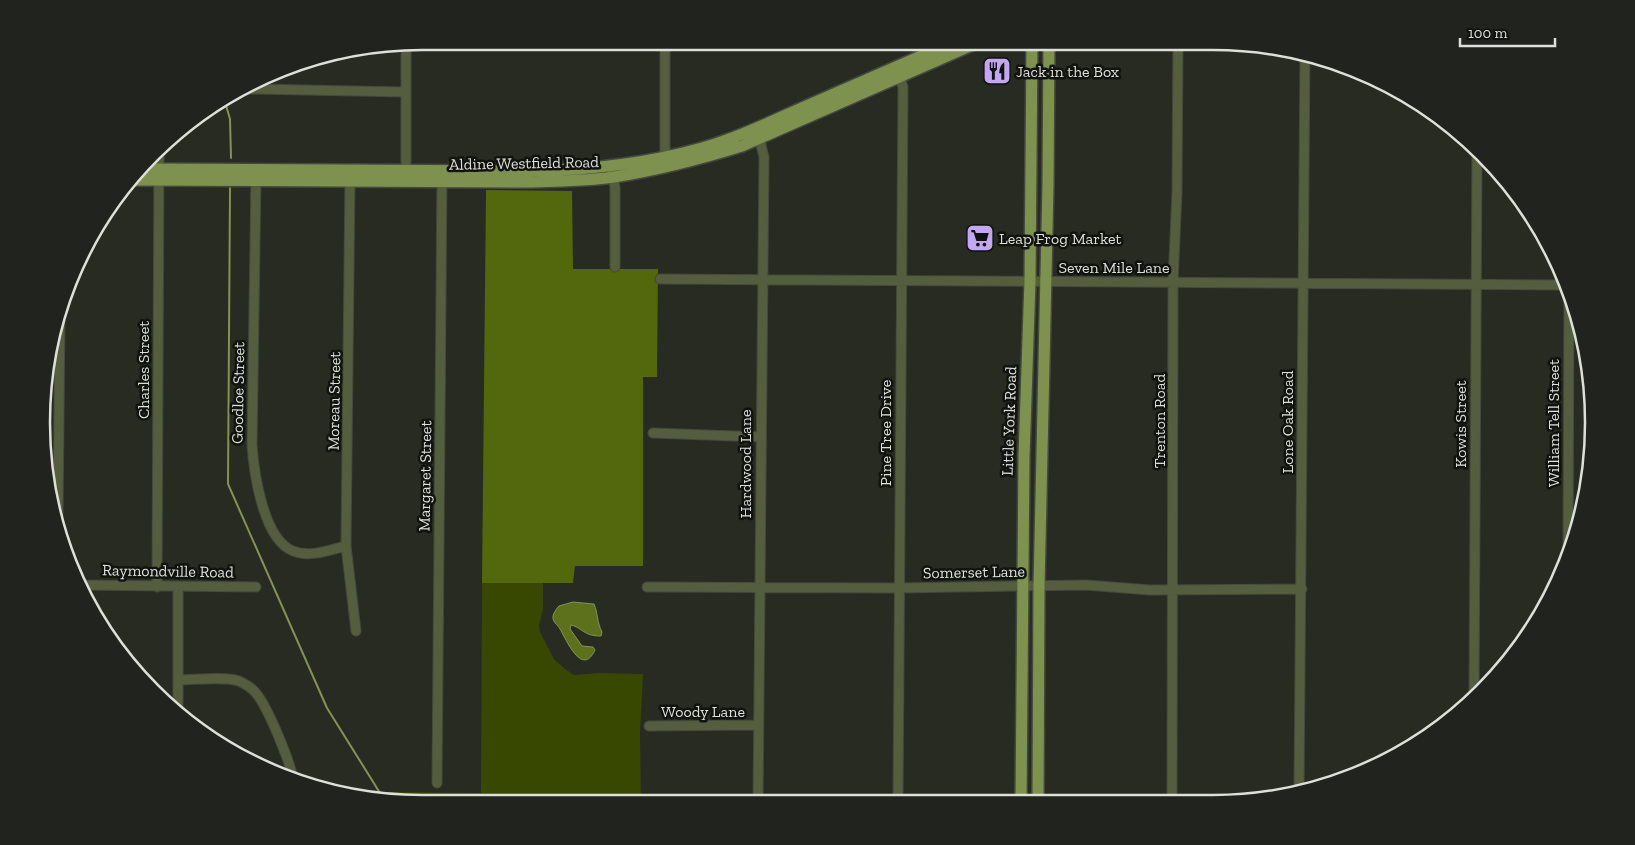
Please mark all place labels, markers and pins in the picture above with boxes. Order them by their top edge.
restaurant icon: Jack in the Box [982,56,1012,86]
place label: Jack in the Box [1016,62,1119,81]
supermarket icon: Leap Frog Market [965,223,995,253]
place label: Leap Frog Market [999,229,1122,248]

